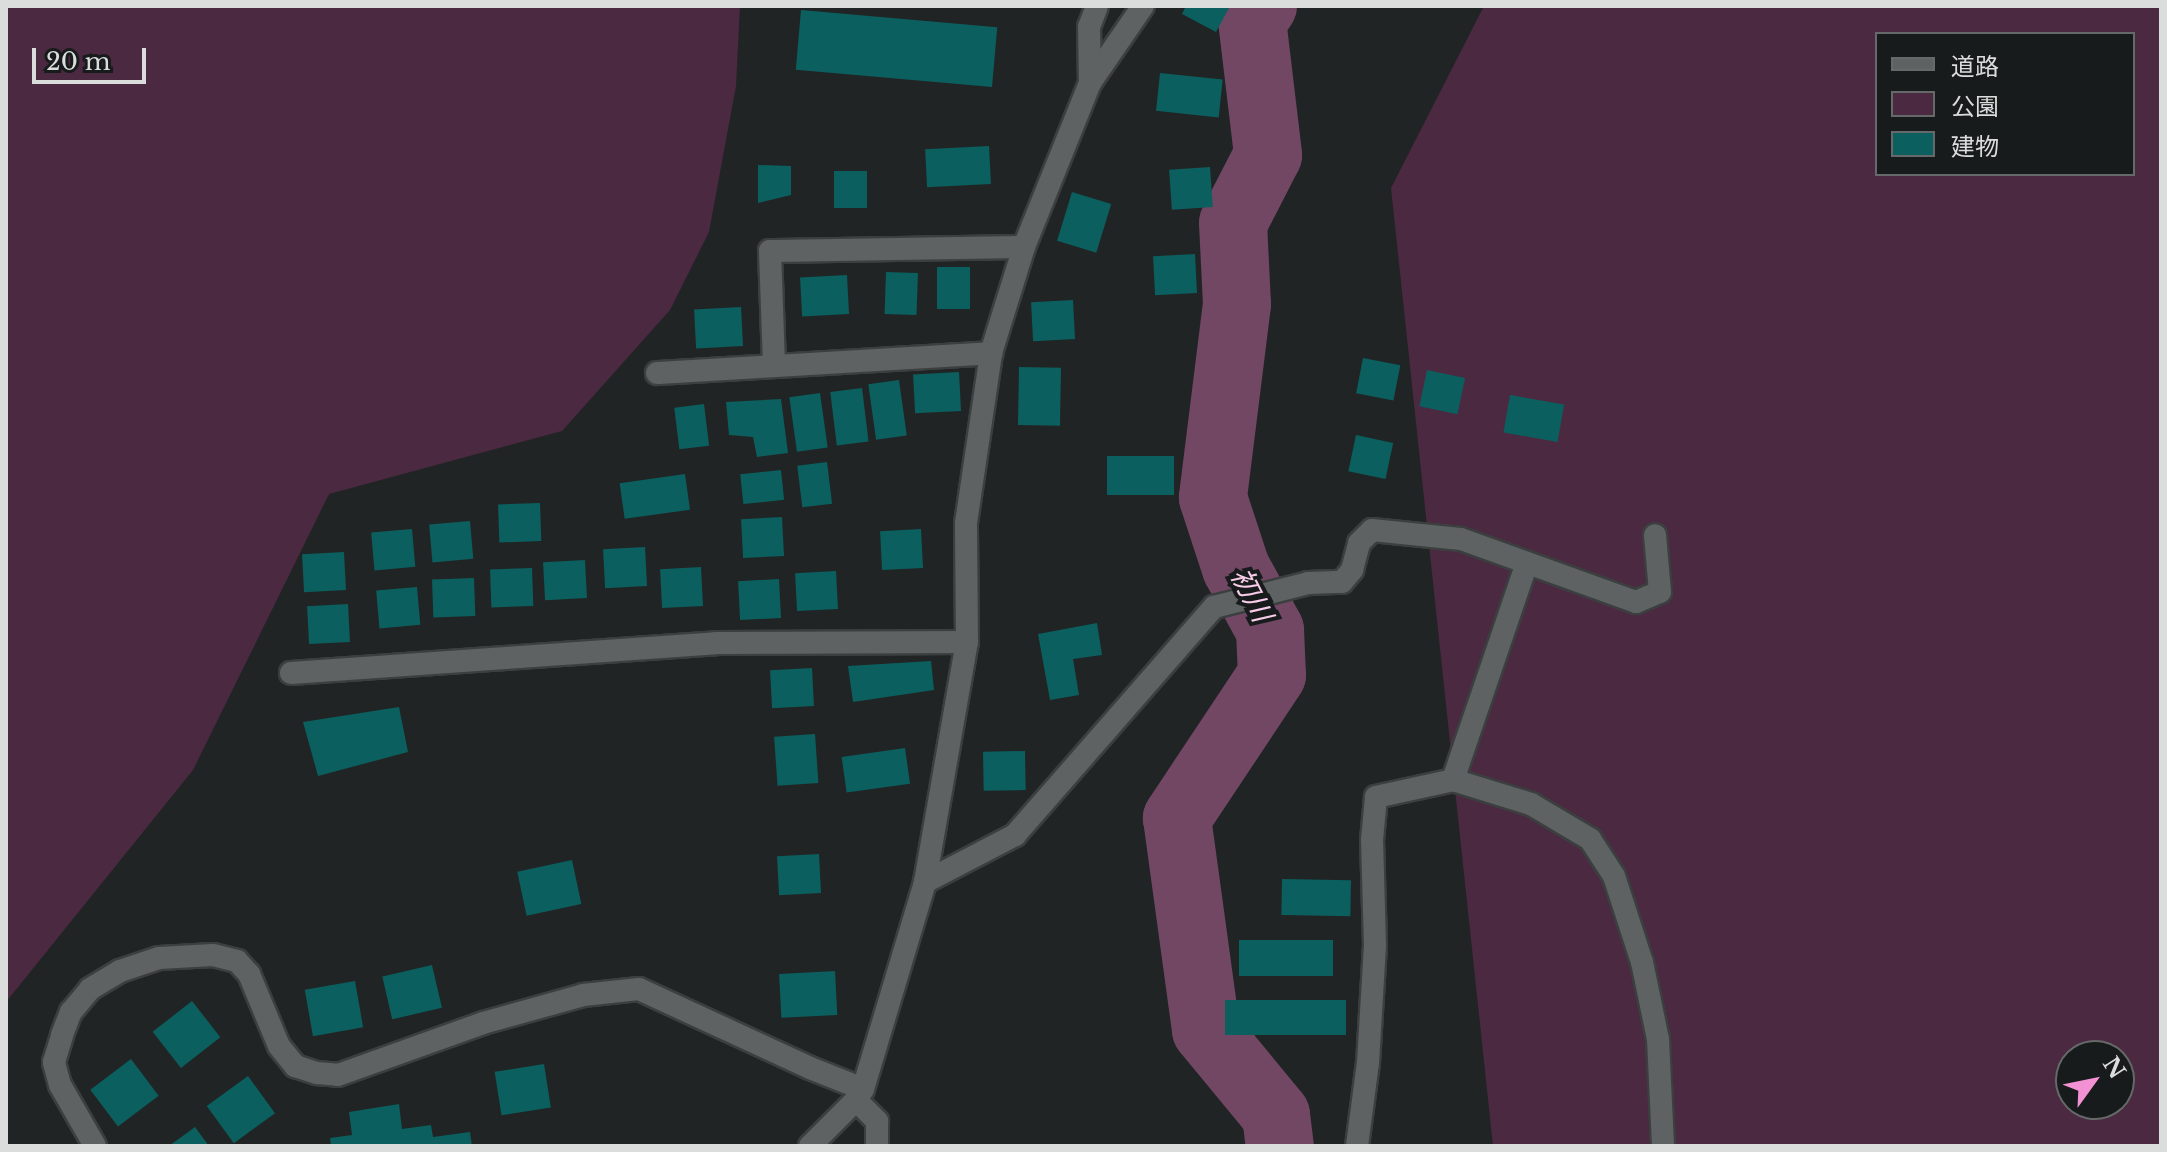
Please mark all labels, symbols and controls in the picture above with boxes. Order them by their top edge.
scale bar [36,32,150,82]
legend [1875,32,2135,176]
text: 20 m [46,47,111,76]
text: 道路 [1951,52,1999,81]
text: 公園 [1951,92,1999,121]
text: 建物 [1951,132,1999,161]
water label: 初川 [1223,562,1279,628]
north arrow [2055,1040,2135,1120]
text: N [2097,1052,2131,1084]

